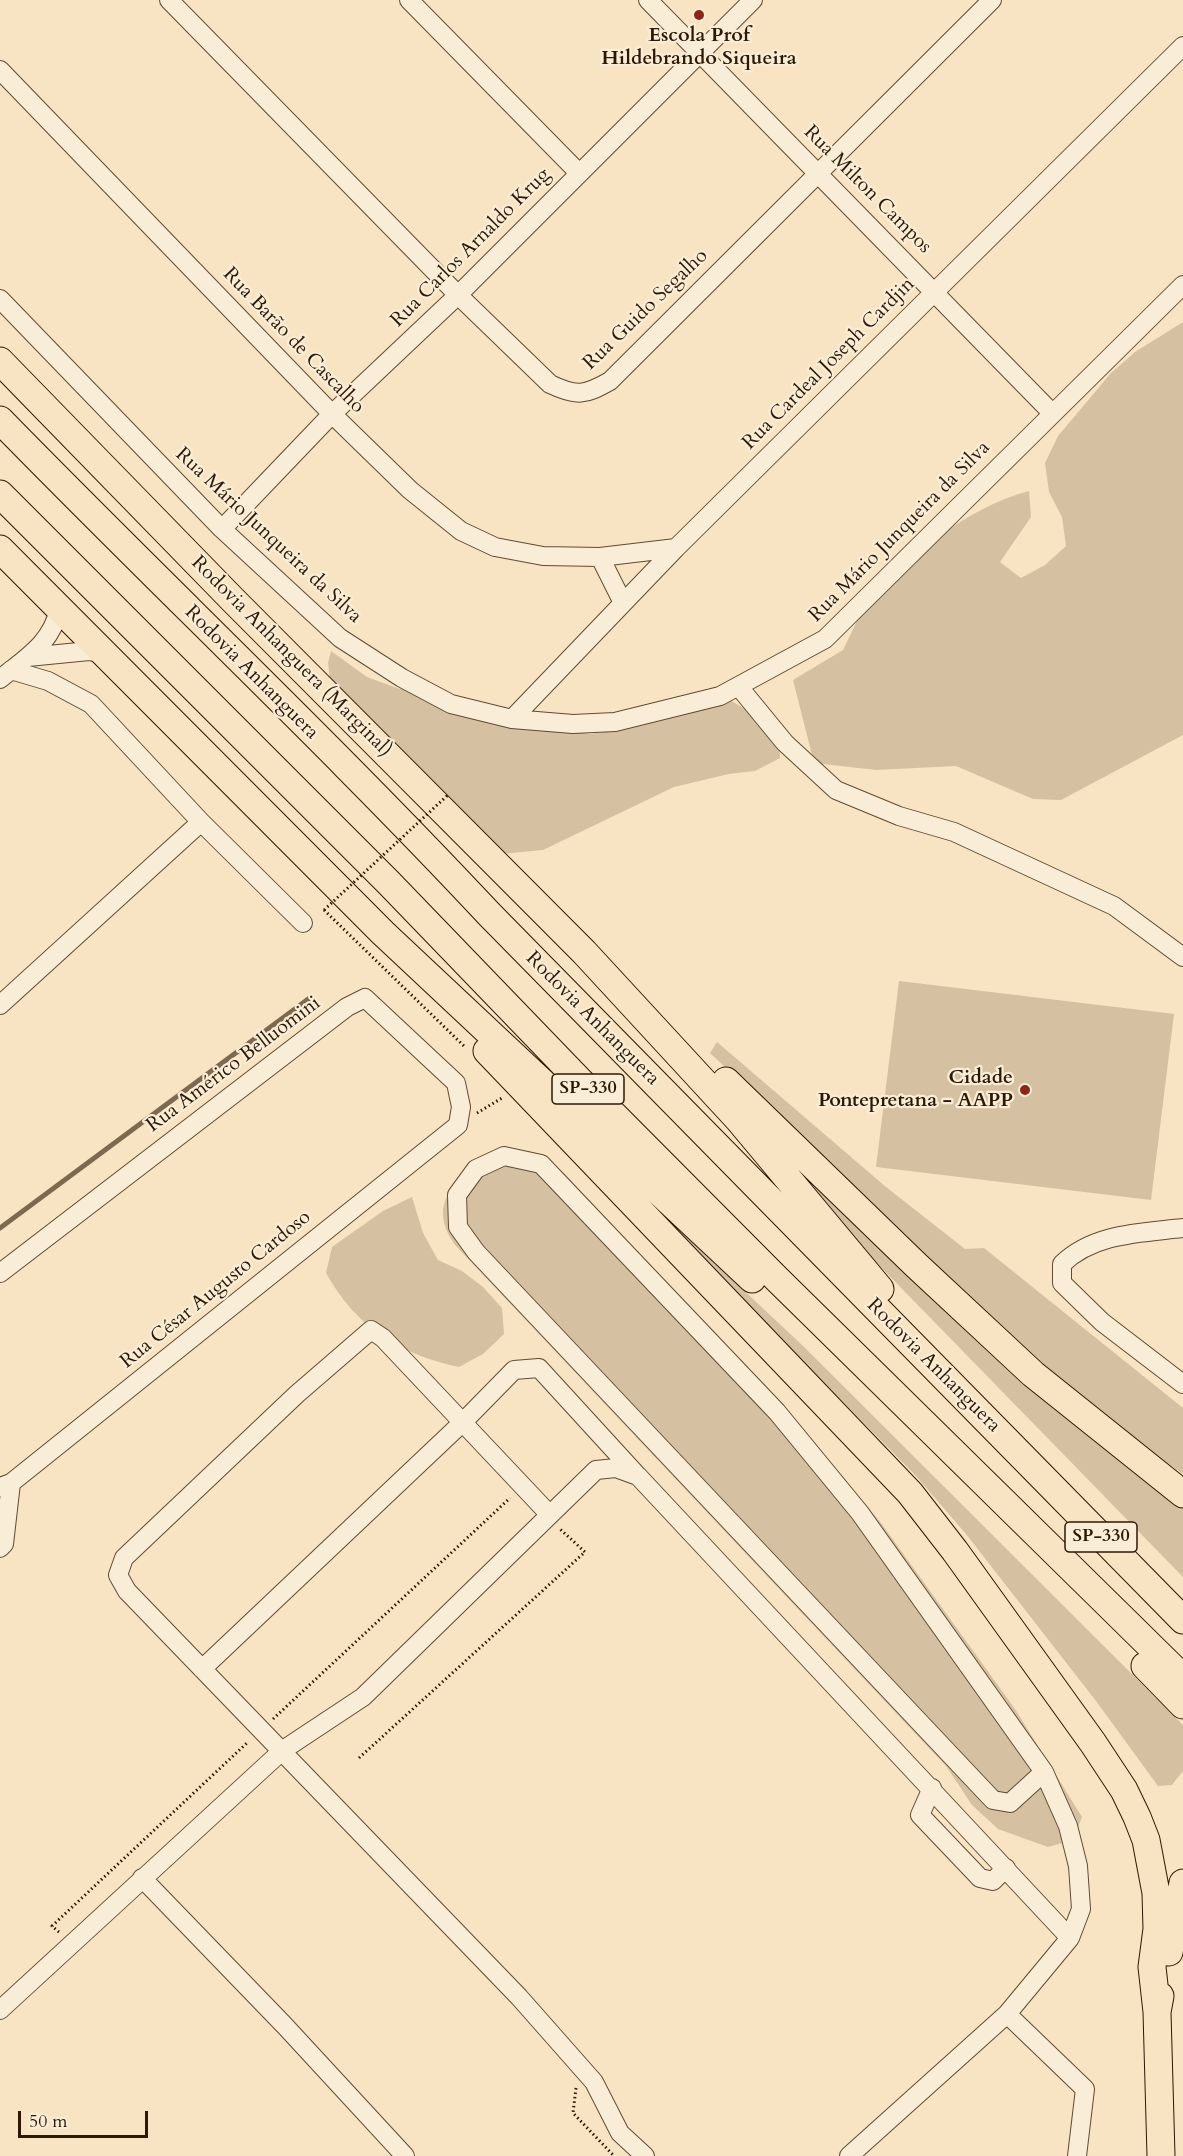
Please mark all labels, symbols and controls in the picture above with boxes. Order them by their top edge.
marker: Escola Prof Hildebrando Siqueira [692,8,706,22]
place label: Escola Prof Hildebrando Siqueira [601,24,797,71]
street label: Rua Milton Campos [798,121,936,259]
street label: Rua Carlos Arnaldo Krug [386,163,556,333]
street label: Rua Guido Segalho [579,244,713,376]
street label: Rua Barão de Cascalho [217,263,369,419]
street label: Rua Cardeal Joseph Cardjin [738,273,920,455]
street label: Rua Mário Junqueira da Silva [804,436,996,628]
street label: Rua Mário Junqueira da Silva [170,443,366,629]
street label: Rodovia Anhanguera (Marginal) [185,551,397,763]
street label: Rodovia Anhanguera [179,601,323,745]
street label: Rodovia Anhanguera [520,947,664,1091]
street label: Rua Américo Belluomini [142,992,326,1138]
place label: Cidade Pontepretana - AAPP [818,1066,1013,1113]
road number: SP-330 [552,1074,624,1104]
marker: Cidade Pontepretana - AAPP [1018,1083,1032,1097]
street label: Rua César Augusto Cardoso [116,1206,316,1374]
street label: Rodovia Anhanguera [861,1294,1005,1438]
road number: SP-330 [1065,1522,1137,1552]
scale bar [21,2099,152,2137]
text: 50 m [29,2109,68,2134]

